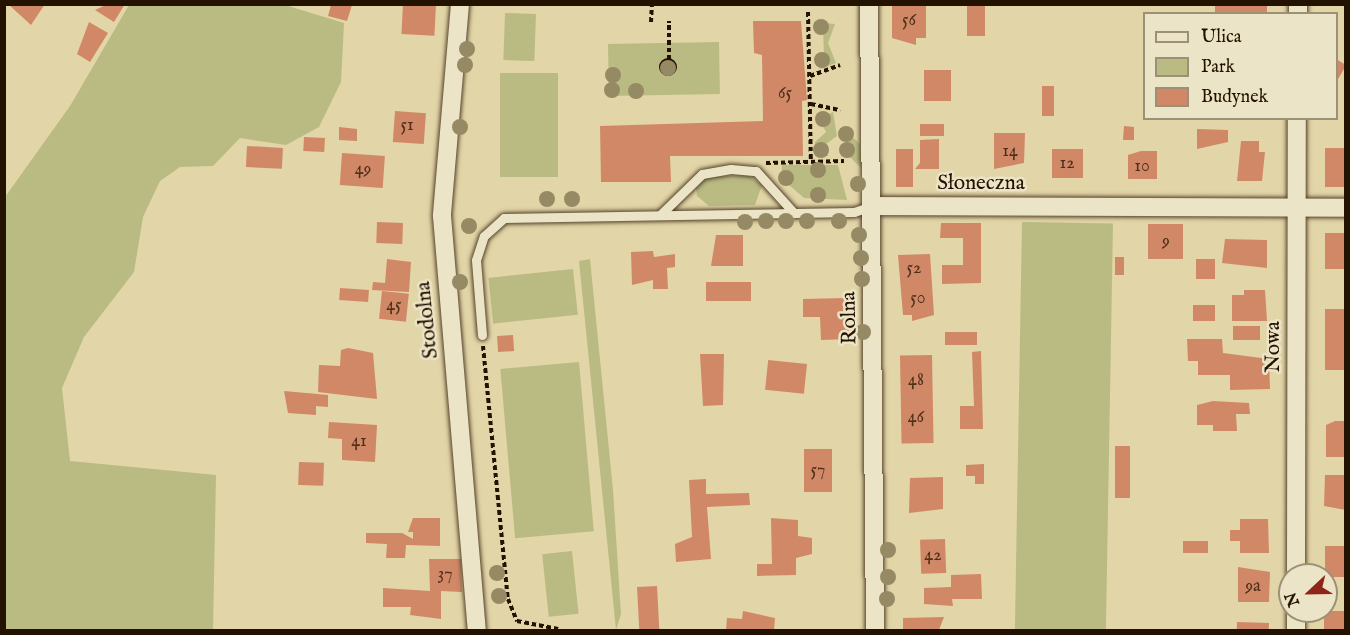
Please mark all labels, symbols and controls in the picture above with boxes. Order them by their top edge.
house number: 56 [902,10,916,32]
legend [1143,12,1338,120]
text: Ulica [1201,26,1242,49]
text: Park [1201,56,1235,79]
house number: 65 [778,83,792,105]
text: Budynek [1201,86,1268,109]
house number: 51 [400,115,414,137]
house number: 14 [1002,141,1018,163]
house number: 12 [1059,153,1075,175]
house number: 10 [1134,156,1150,178]
house number: 49 [355,159,371,181]
street label: Słoneczna [937,171,1025,197]
house number: 9 [1162,231,1170,253]
house number: 52 [907,258,921,280]
street label: Stodolna [411,280,445,360]
house number: 50 [910,288,926,310]
street label: Rolna [837,291,863,345]
house number: 45 [386,295,402,317]
street label: Nowa [1261,321,1287,373]
house number: 48 [908,370,924,392]
house number: 46 [908,407,924,429]
house number: 41 [351,431,367,453]
house number: 57 [811,460,825,482]
house number: 42 [924,545,942,567]
north arrow [1278,563,1338,623]
house number: 37 [437,564,453,586]
house number: 9a [1245,576,1261,598]
text: N [1281,589,1305,609]

